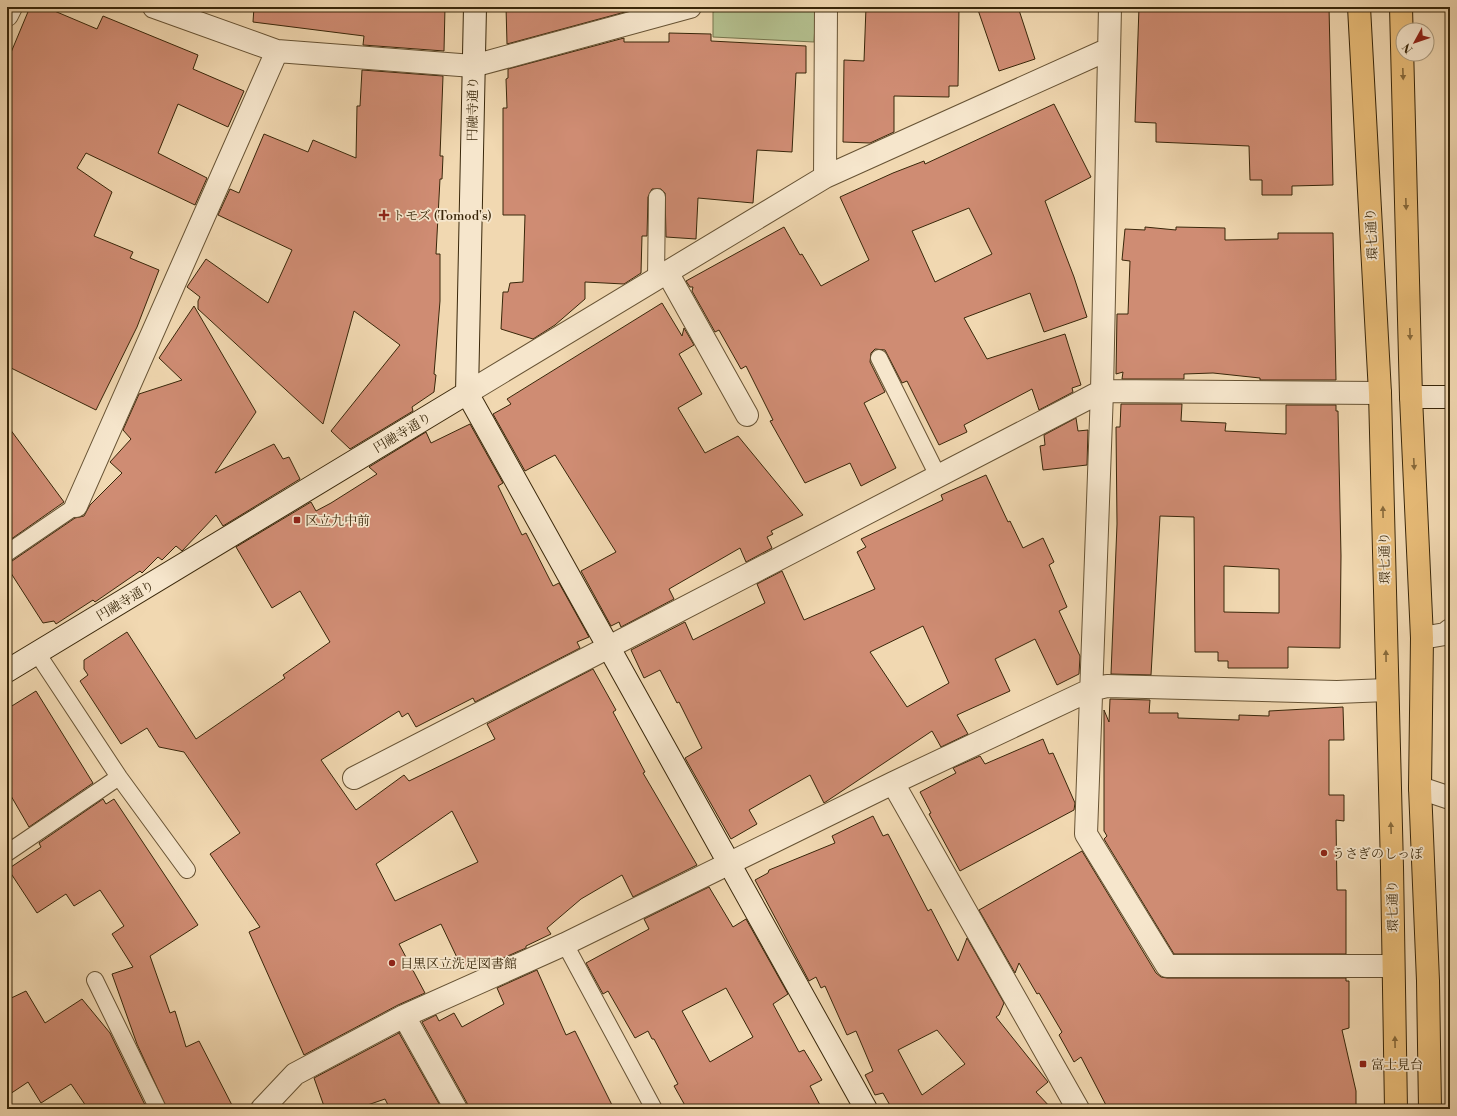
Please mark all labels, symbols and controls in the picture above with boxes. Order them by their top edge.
north arrow [1395,22,1435,62]
text: N [1400,40,1416,56]
one-way arrow [1399,68,1406,80]
street label: 円融寺通り [464,76,482,142]
one-way arrow [1403,198,1409,211]
place label: トモズ (Tomod's) [392,208,492,224]
street label: 環七通り [1363,208,1381,260]
marker: トモズ (Tomod's) [379,210,389,220]
one-way arrow [1406,328,1413,340]
street label: 円融寺通り [371,409,434,456]
one-way arrow [1411,458,1417,471]
one-way arrow [1380,505,1386,518]
place label: 区立九中前 [305,513,370,529]
marker: 区立九中前 [292,515,302,525]
street label: 環七通り [1377,532,1393,584]
street label: 円融寺通り [94,577,157,624]
one-way arrow [1383,650,1390,662]
one-way arrow [1388,821,1394,834]
place label: うさぎのしっぽ [1332,846,1423,862]
marker: うさぎのしっぽ [1319,848,1329,858]
street label: 環七通り [1385,880,1401,932]
place label: 目黒区立洗足図書館 [400,956,517,972]
marker: 目黒区立洗足図書館 [387,958,397,968]
one-way arrow [1392,1035,1398,1048]
place label: 富士見台 [1371,1057,1423,1073]
marker: 富士見台 [1358,1059,1368,1069]

